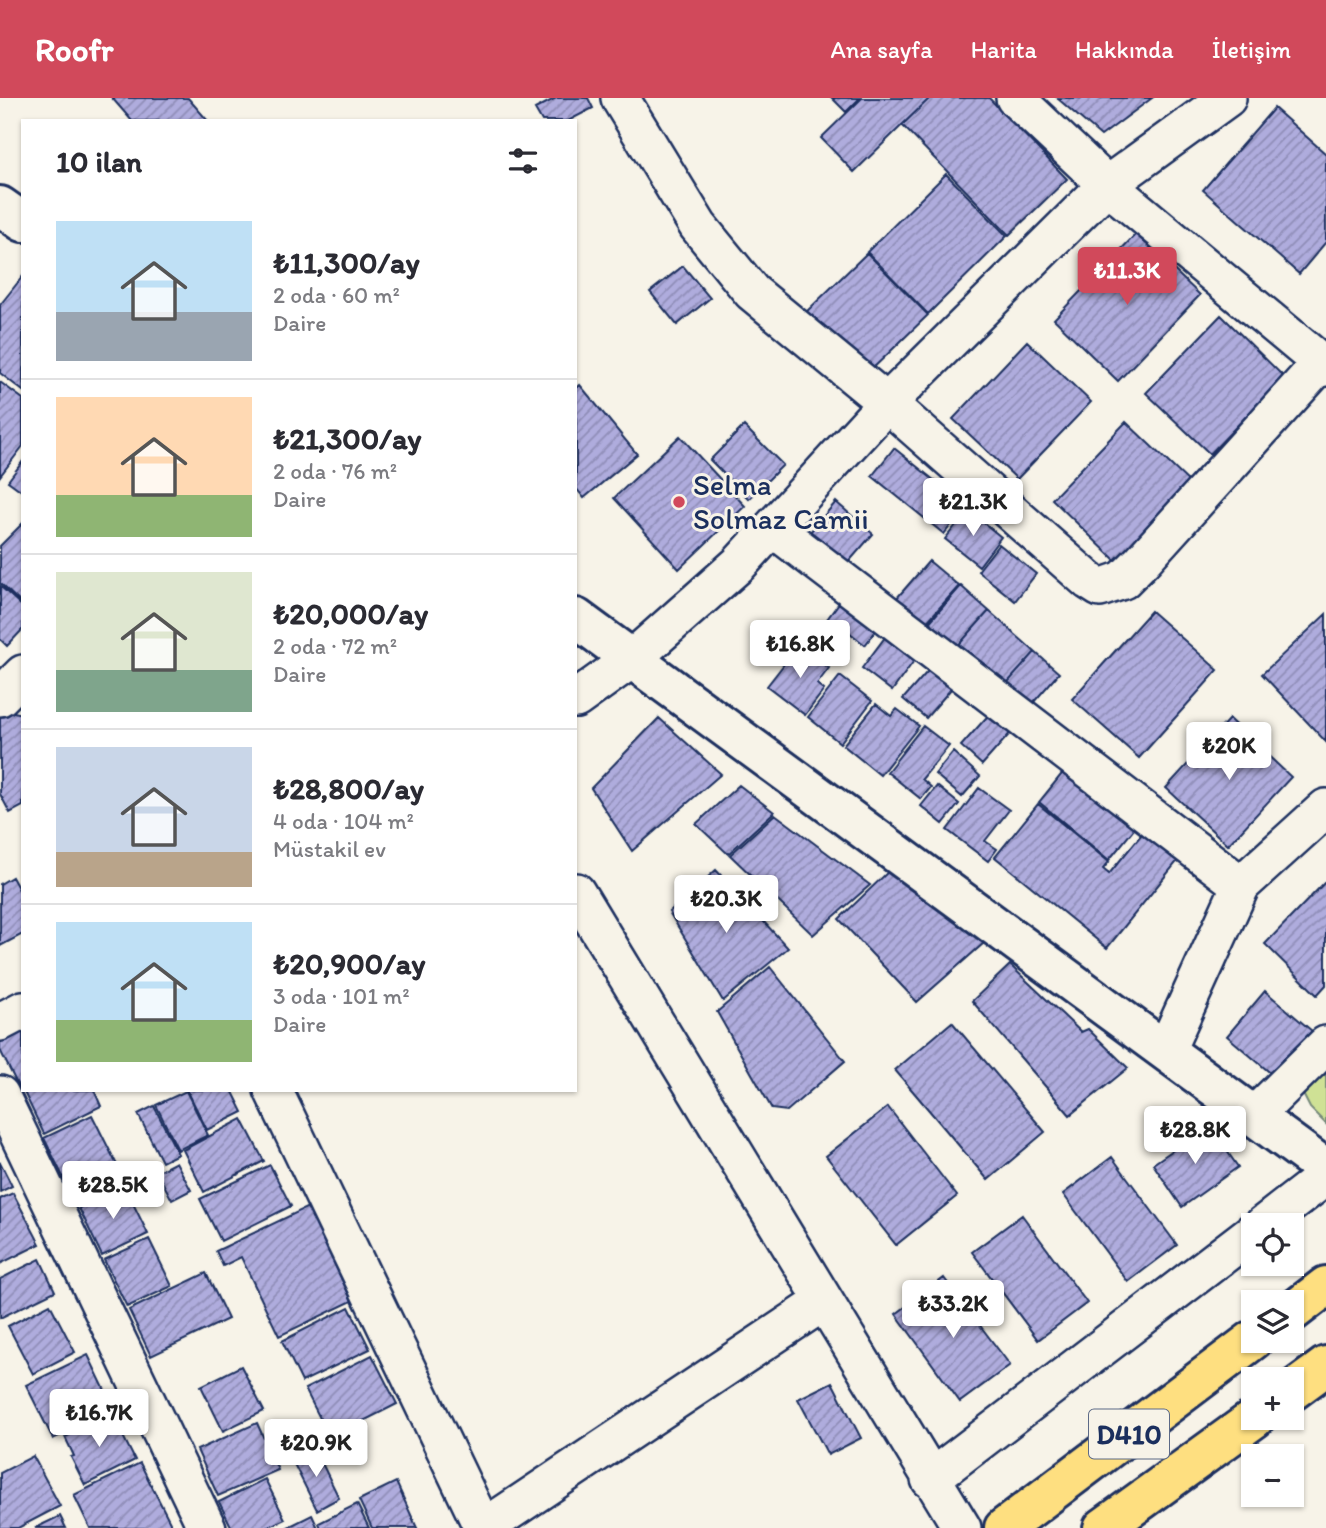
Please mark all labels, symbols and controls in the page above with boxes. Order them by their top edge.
text: Roofr [35,30,113,69]
text: Ana sayfa [830,35,933,64]
text: Harita [971,35,1037,64]
text: Hakkında [1075,35,1174,64]
text: İletişim [1212,35,1291,64]
icon: filters [504,142,542,180]
text: 10 ilan [56,143,142,180]
text: ₺11,300/ay [273,244,419,281]
pin: ₺11.3K [1070,248,1184,307]
icon: home [112,249,196,333]
text: ₺11.3K [1094,256,1160,284]
text: 2 oda · 60 m² [273,281,400,309]
text: Daire [273,309,326,337]
text: ₺21,300/ay [273,420,421,457]
icon: home [112,425,196,509]
text: 2 oda · 76 m² [273,457,397,485]
place label: Selma Solmaz Camii [693,466,869,537]
pin: ₺21.3K [916,478,1030,538]
text: Daire [273,485,326,513]
text: ₺21.3K [939,487,1007,515]
marker: Selma Solmaz Camii [671,494,687,510]
text: ₺20,000/ay [273,595,428,632]
icon: home [112,600,196,684]
pin: ₺16.8K [743,620,857,680]
text: ₺16.8K [766,629,834,657]
text: 2 oda · 72 m² [273,632,397,660]
text: Daire [273,660,326,688]
pin: ₺20K [1188,722,1270,782]
text: ₺20K [1202,731,1256,759]
text: ₺28,800/ay [273,770,424,807]
icon: home [112,775,196,859]
text: 4 oda · 104 m² [273,807,414,835]
text: Müstakil ev [273,835,386,863]
pin: ₺20.3K [669,876,783,935]
text: ₺20.3K [690,884,762,912]
text: ₺20,900/ay [273,945,425,982]
icon: home [112,950,196,1034]
text: 3 oda · 101 m² [273,982,410,1010]
text: Daire [273,1010,326,1038]
pin: ₺28.8K [1138,1107,1252,1166]
text: ₺28.8K [1160,1115,1230,1143]
pin: ₺28.5K [56,1162,170,1221]
text: ₺28.5K [78,1170,148,1198]
map controls [1241,1213,1304,1507]
button: locate [1241,1213,1304,1276]
pin: ₺33.2K [896,1280,1010,1340]
text: ₺33.2K [918,1289,988,1317]
button: layers [1241,1290,1304,1353]
button: + [1241,1367,1304,1430]
pin: ₺16.7K [42,1390,156,1449]
text: ₺16.7K [66,1398,132,1426]
road number: D410 [1089,1410,1169,1458]
pin: ₺20.9K [259,1420,373,1479]
text: ₺20.9K [280,1428,352,1456]
button: − [1241,1444,1304,1507]

